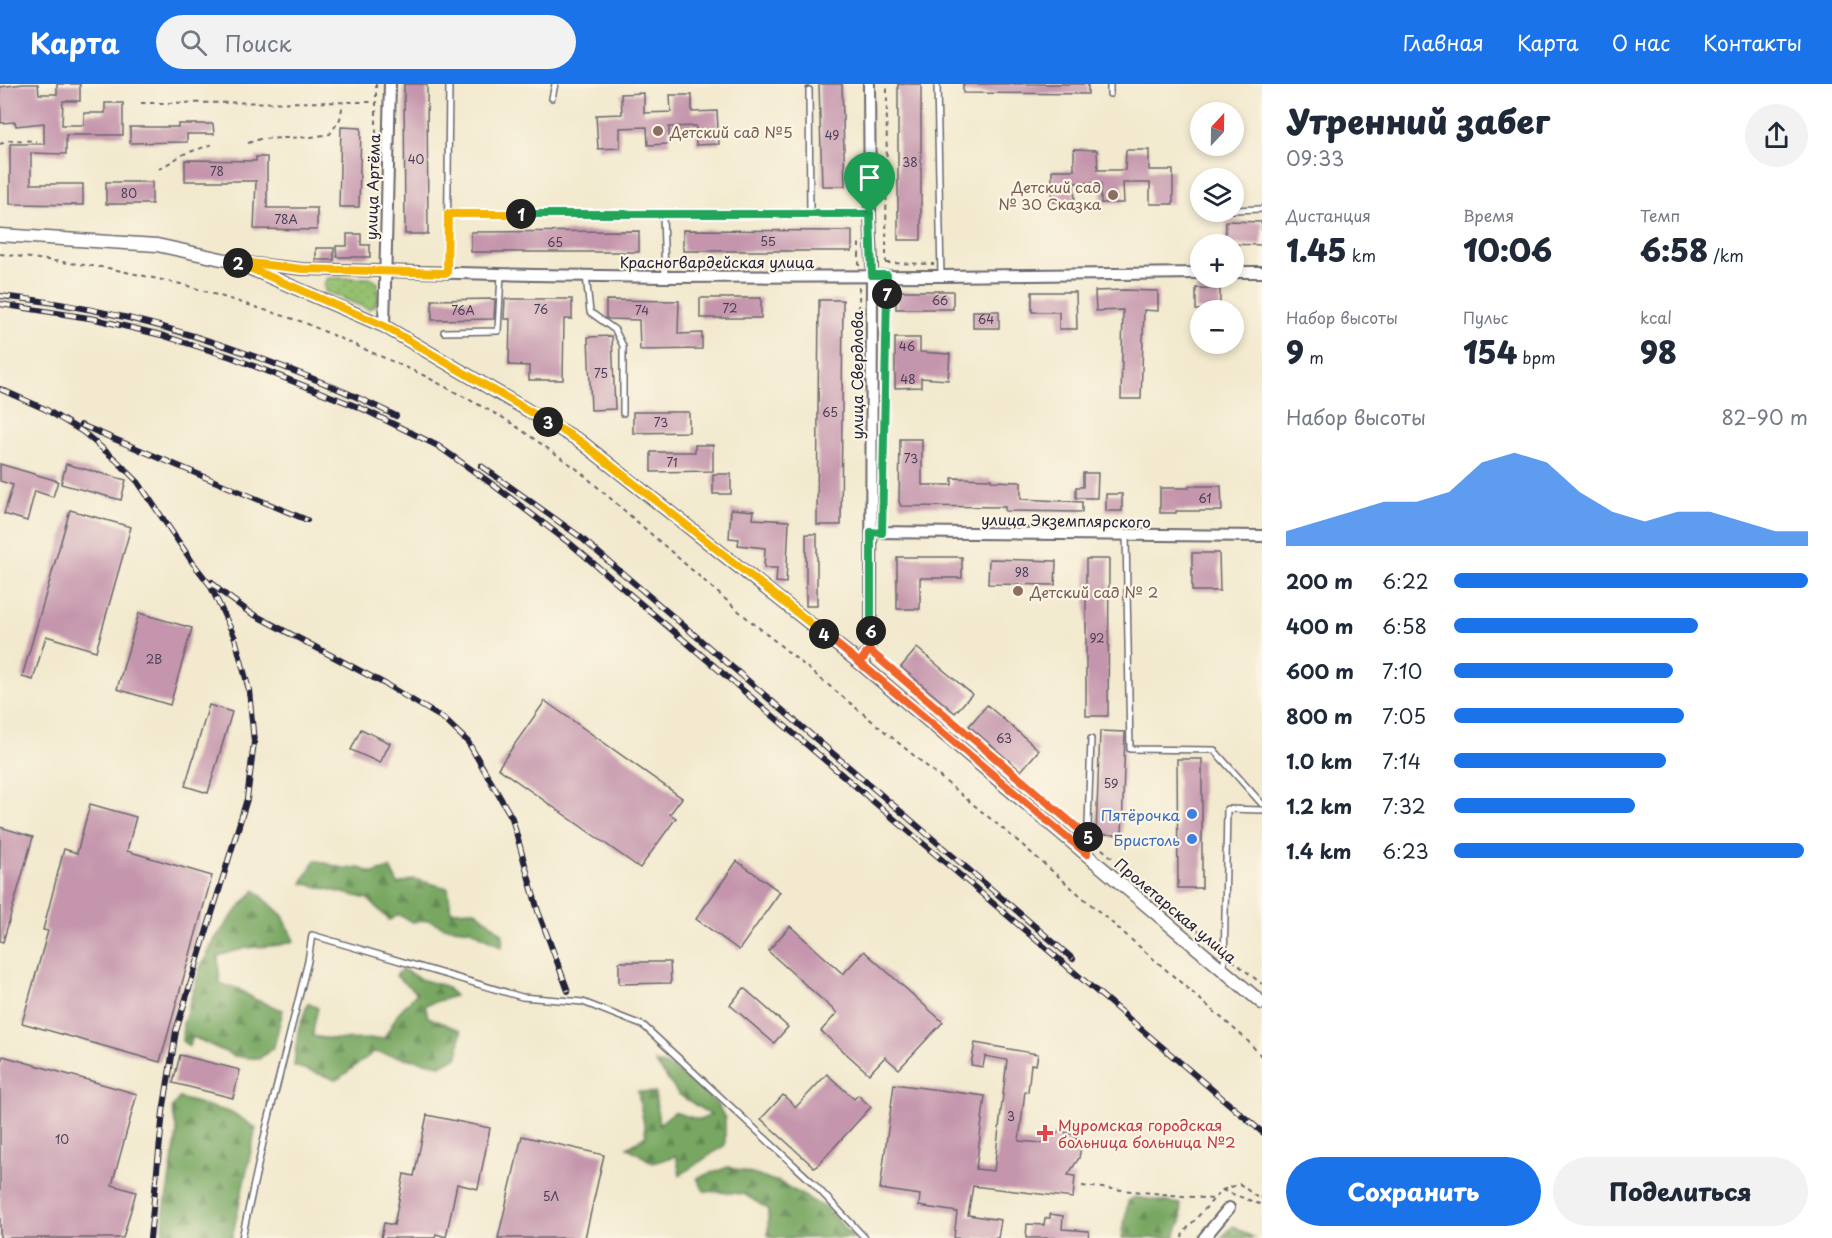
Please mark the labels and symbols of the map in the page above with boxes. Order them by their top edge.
north arrow [1190,102,1244,156]
place label: Детский сад №5 [669,120,793,143]
marker: Детский сад №5 [651,124,665,138]
house number: 49 [825,126,839,144]
street label: улица Артёма [359,133,385,240]
house number: 40 [408,150,425,168]
pin [844,152,895,214]
house number: 38 [902,153,918,171]
house number: 78 [210,162,224,180]
place label: Детский сад № 30 Сказка [998,175,1102,215]
house number: 80 [121,184,137,202]
marker: Детский сад № 30 Сказка [1106,188,1120,202]
pin: 1 [506,199,536,229]
house number: 78А [274,210,298,228]
house number: 55 [760,232,776,250]
house number: 65 [547,233,563,251]
pin: 2 [223,248,253,278]
street label: Красногвардейская улица [620,250,815,273]
pin: 7 [872,279,902,309]
house number: 66 [932,291,948,309]
house number: 72 [722,299,738,317]
house number: 76 [534,300,548,318]
house number: 76А [451,301,475,319]
house number: 74 [635,301,649,319]
street label: улица Свердлова [845,310,868,439]
house number: 64 [978,310,994,328]
house number: 46 [899,337,915,355]
house number: 75 [594,364,608,382]
house number: 48 [900,370,916,388]
house number: 65 [822,403,838,421]
pin: 3 [533,407,563,437]
house number: 73 [654,413,668,431]
house number: 73 [904,449,918,467]
house number: 71 [666,453,678,471]
house number: 61 [1198,489,1212,507]
street label: улица Экземплярского [981,507,1151,533]
house number: 98 [1015,563,1029,581]
place label: Детский сад № 2 [1029,580,1158,603]
marker: Детский сад № 2 [1011,584,1025,598]
pin: 6 [856,616,886,646]
pin: 4 [809,619,839,649]
house number: 92 [1089,629,1105,647]
house number: 2В [146,650,162,668]
house number: 63 [996,729,1012,747]
house number: 59 [1104,774,1118,792]
place label: Пятёрочка [1101,803,1181,826]
marker: Пятёрочка [1185,807,1199,821]
pin: 5 [1073,822,1103,852]
place label: Бристоль [1113,828,1180,851]
marker: Бристоль [1185,832,1199,846]
street label: Пролетарская улица [1110,852,1242,968]
house number: 3 [1007,1107,1015,1125]
place label: Муромская городская больница больница №2 [1058,1113,1236,1153]
marker: Муромская городская больница больница №2 [1036,1124,1054,1142]
house number: 10 [55,1130,69,1148]
house number: 5Л [543,1187,560,1205]

